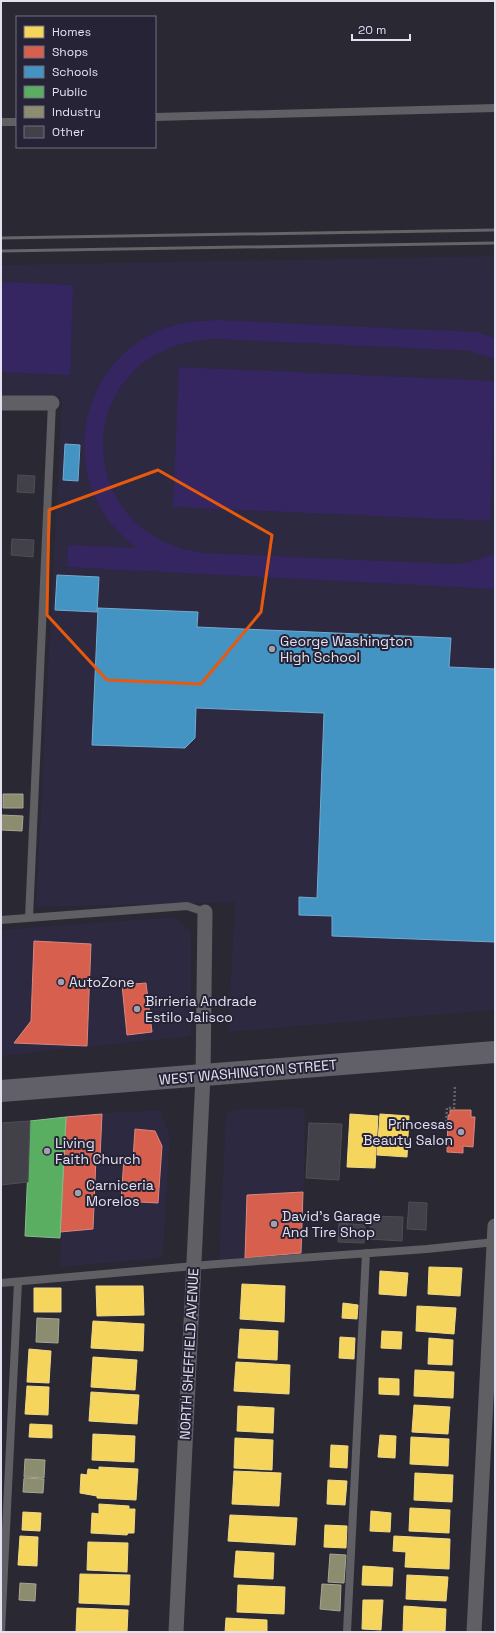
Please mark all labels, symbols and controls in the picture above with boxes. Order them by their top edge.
legend [16,16,156,148]
scale bar [352,16,410,42]
text: 20 m [358,22,386,38]
text: Homes [52,24,91,40]
text: Shops [52,44,88,60]
text: Schools [52,64,98,80]
text: Public [52,84,87,100]
text: Industry [52,104,101,120]
text: Other [52,124,85,140]
place label: George Washington High School [280,632,412,666]
marker: George Washington High School [267,644,277,654]
place label: AutoZone [69,973,135,991]
marker: AutoZone [56,977,66,987]
place label: Birrieria Andrade Estilo Jalisco [145,992,257,1026]
marker: Birrieria Andrade Estilo Jalisco [132,1004,142,1014]
street label: WEST WASHINGTON STREET [158,1055,338,1089]
place label: Princesas Beauty Salon [363,1115,453,1149]
marker: Princesas Beauty Salon [456,1127,466,1137]
place label: Living Faith Church [55,1134,141,1168]
marker: Living Faith Church [42,1146,52,1156]
place label: Carniceria Morelos [86,1176,154,1210]
marker: Carniceria Morelos [73,1188,83,1198]
place label: David's Garage And Tire Shop [282,1207,381,1241]
marker: David's Garage And Tire Shop [269,1219,279,1229]
street label: NORTH SHEFFIELD AVENUE [176,1268,202,1440]

